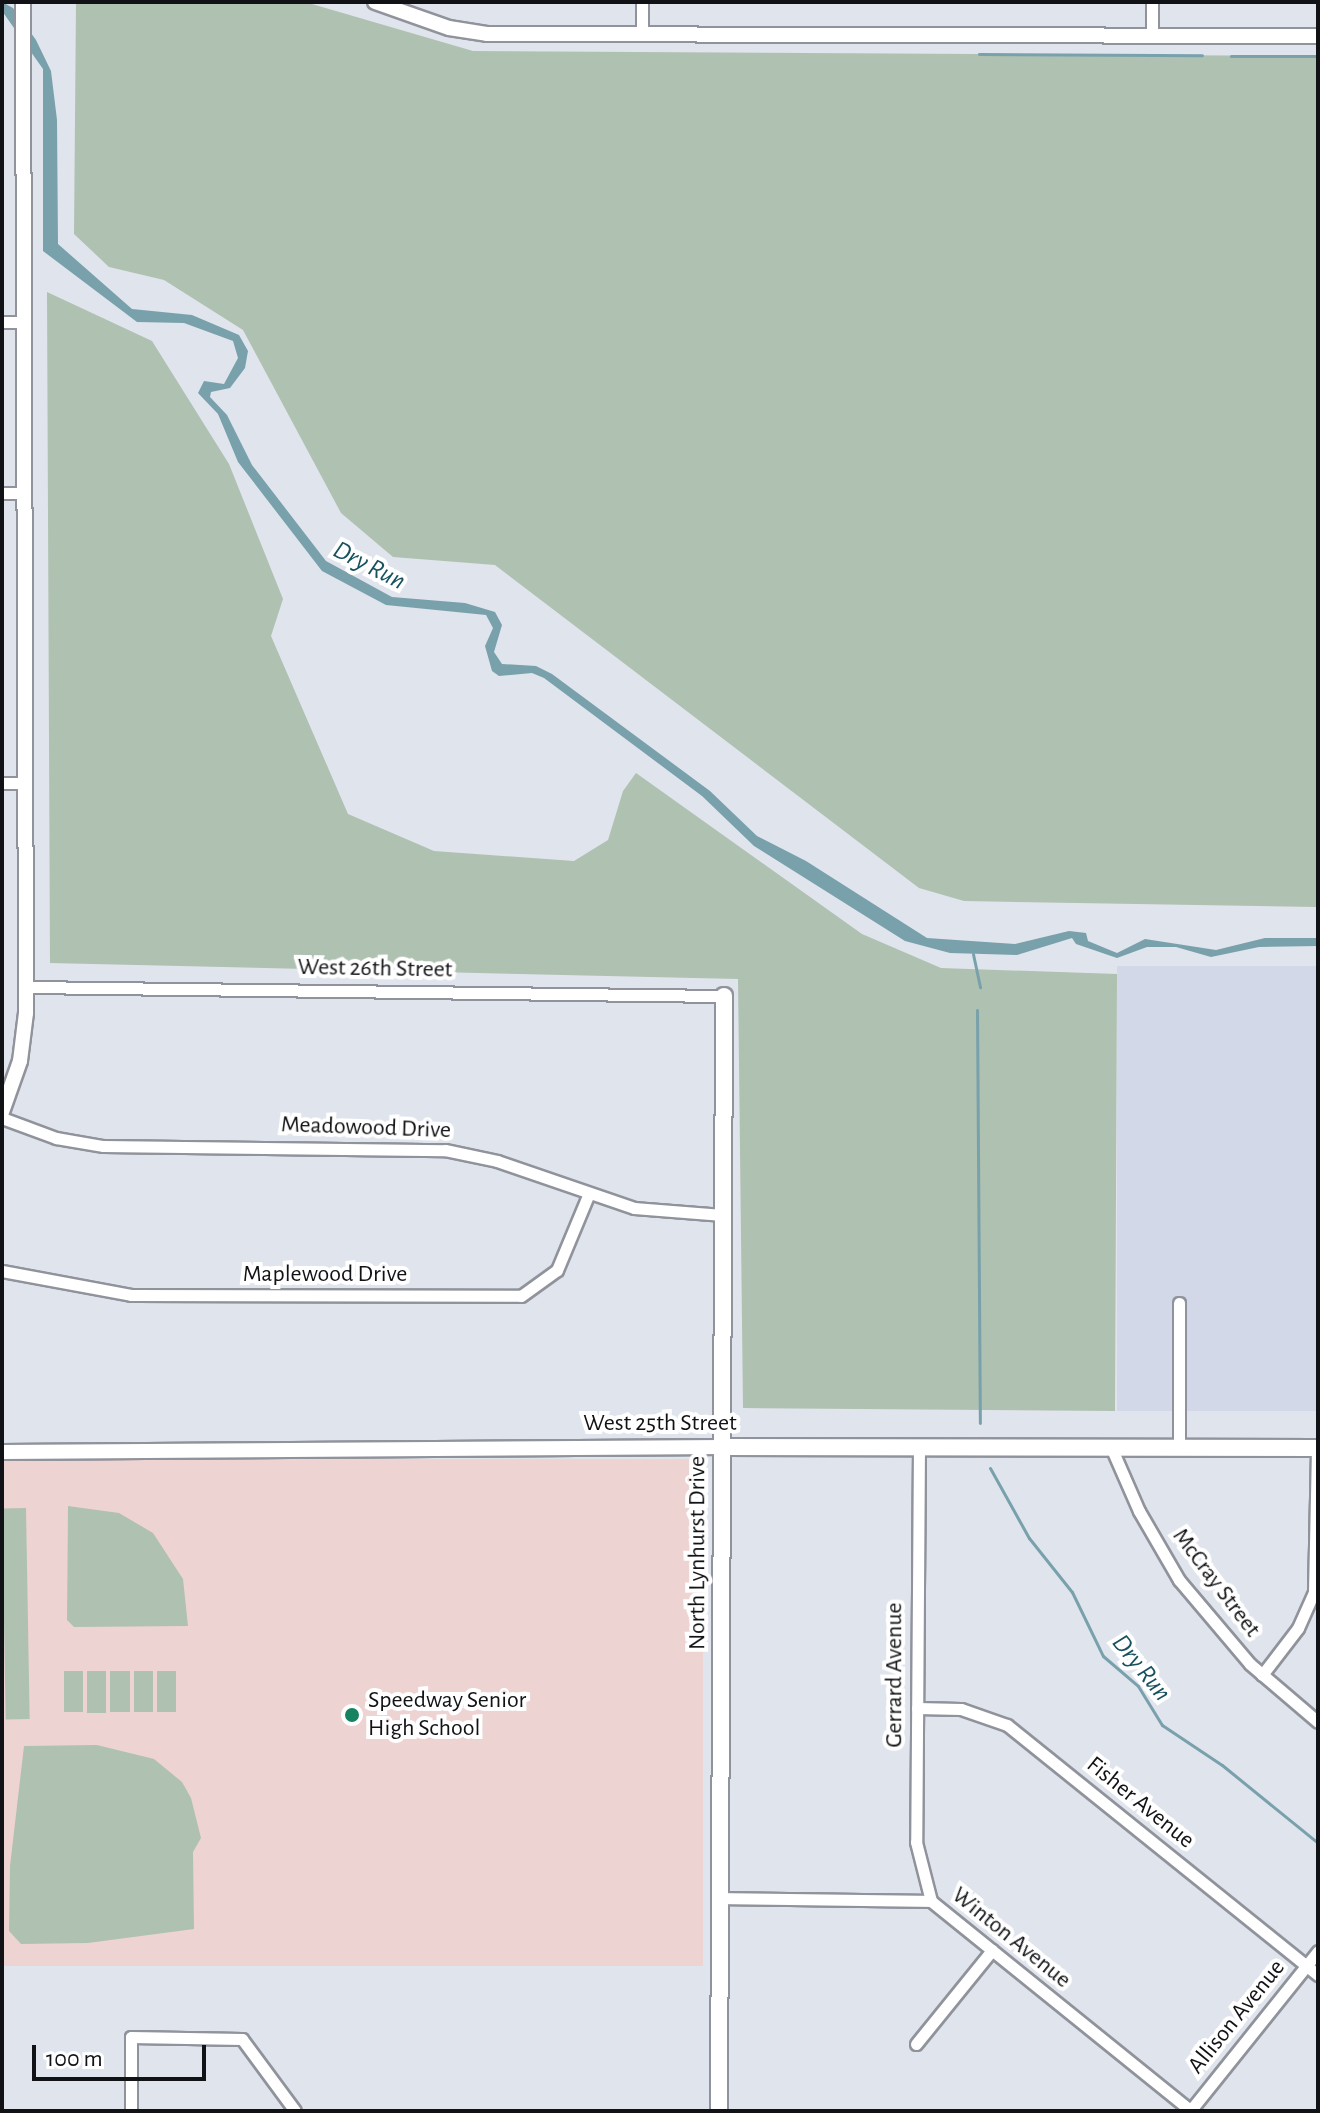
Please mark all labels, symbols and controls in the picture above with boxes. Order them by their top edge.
water label: Dry Run [328,535,410,597]
street label: West 26th Street [297,953,453,985]
street label: Meadowood Drive [280,1111,452,1145]
street label: Maplewood Drive [243,1261,407,1289]
street label: West 25th Street [583,1410,737,1438]
street label: North Lynhurst Drive [684,1456,712,1650]
street label: McCray Street [1166,1523,1266,1643]
street label: Gerrard Avenue [881,1602,909,1748]
water label: Dry Run [1105,1628,1177,1708]
place label: Speedway Senior High School [368,1687,526,1743]
marker: Speedway Senior High School [343,1706,361,1724]
street label: Fisher Avenue [1080,1751,1200,1855]
street label: Winton Avenue [946,1881,1076,1995]
street label: Allison Avenue [1182,1954,1292,2080]
scale bar [36,2029,210,2079]
text: 100 m [46,2047,103,2071]

